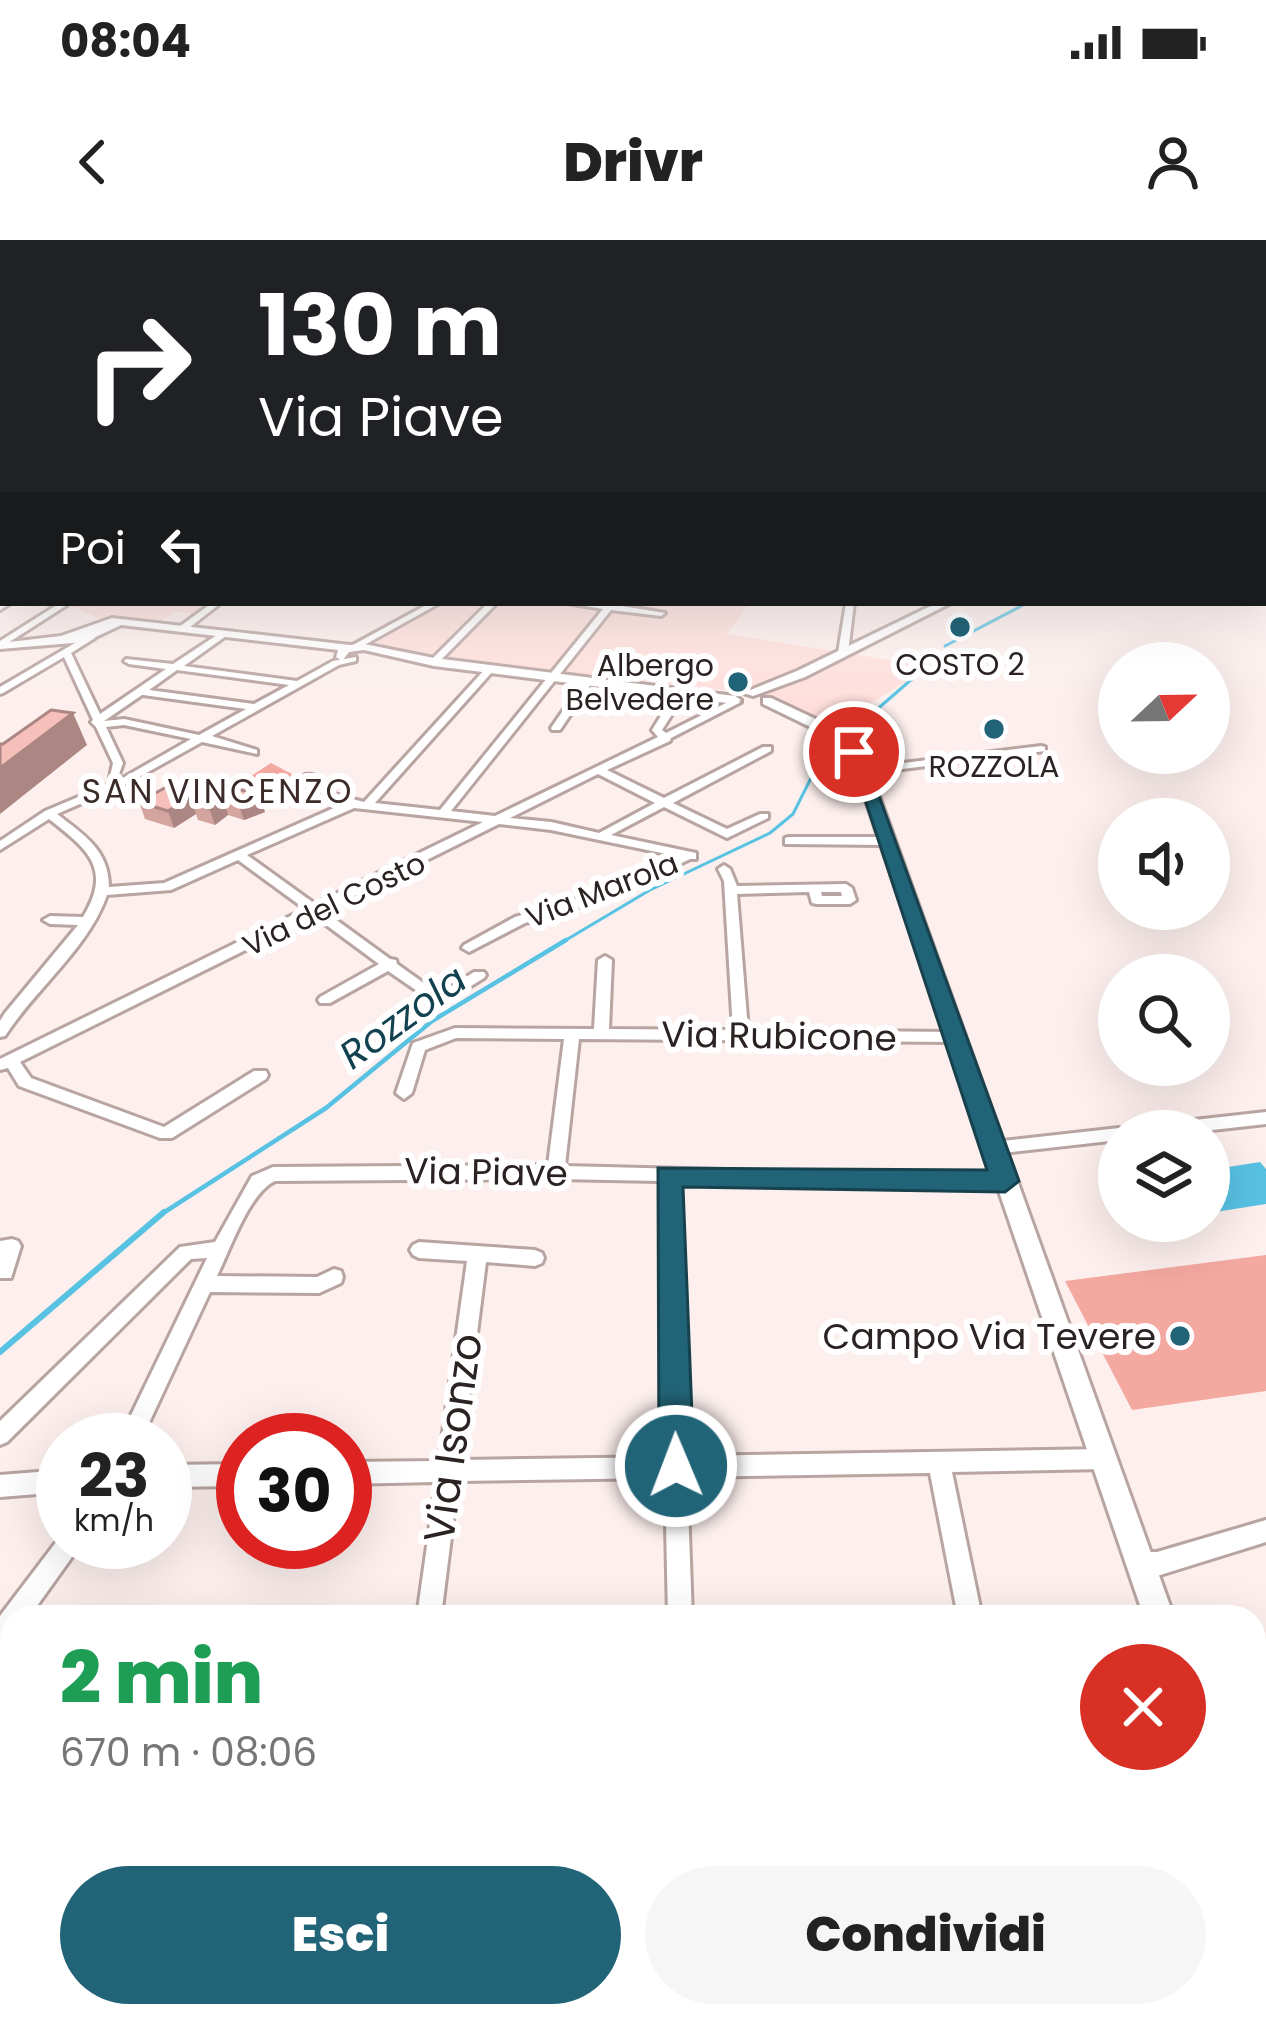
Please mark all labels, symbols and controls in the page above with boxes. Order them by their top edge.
text: 08:04 [60,10,191,73]
text: Drivr [563,124,703,200]
icon: back [60,129,126,195]
icon: person [1140,129,1206,195]
text: 130 m [258,267,502,384]
icon: right [60,288,216,444]
text: Via Piave [258,379,504,455]
icon: left [150,516,216,582]
text: Poi [60,517,126,580]
marker: COSTO 2 [947,614,973,640]
north arrow [1098,642,1230,774]
map controls [1098,642,1230,1242]
place label: COSTO 2 [895,643,1025,686]
place label: Albergo Belvedere [566,644,714,721]
marker: Albergo Belvedere [725,669,751,695]
pin [803,701,905,803]
marker: ROZZOLA [981,716,1007,742]
icon: arrive [821,719,887,785]
place label: ROZZOLA [928,745,1060,788]
district label: SAN VINCENZO [82,768,354,815]
button: sound [1098,798,1230,930]
street label: Via del Costo [235,841,433,967]
street label: Via Marola [520,841,684,939]
water label: Rozzola [328,952,478,1082]
button: search [1098,954,1230,1086]
street label: Via Rubicone [661,1008,897,1064]
button: layers [1098,1110,1230,1242]
street label: Via Piave [404,1145,568,1199]
place label: Campo Via Tevere [823,1311,1156,1362]
marker: Campo Via Tevere [1167,1323,1193,1349]
street label: Via Isonzo [409,1330,497,1546]
position arrow [613,1403,739,1529]
speed limit sign: 30 [216,1413,372,1569]
text: 23 [79,1434,149,1518]
text: km/h [74,1499,154,1542]
text: 2 min [60,1627,263,1728]
button: close [1080,1644,1206,1770]
text: 670 m · 08:06 [60,1725,317,1780]
button: Esci [60,1866,621,2004]
button: Condividi [645,1866,1206,2004]

